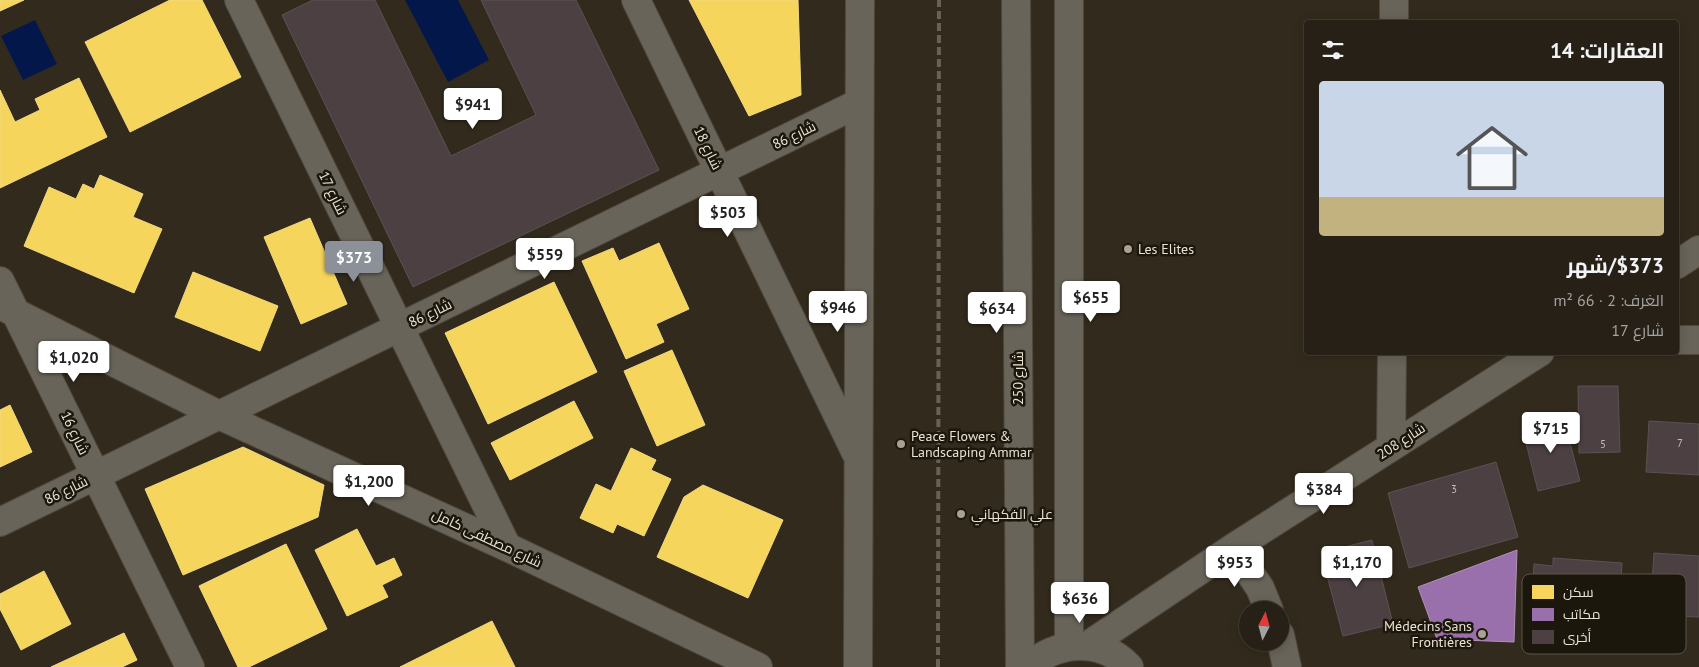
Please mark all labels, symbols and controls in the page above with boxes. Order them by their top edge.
icon: filters [1319,36,1347,64]
text: العقارات: 14 [1550,37,1664,64]
pin: $941 [443,88,503,130]
text: $941 [455,94,491,114]
icon: home [1447,113,1537,203]
street label: شارع 86 [769,117,819,153]
street label: شارع 18 [690,123,726,173]
street label: شارع 17 [315,168,351,218]
pin: $503 [698,196,758,238]
text: $503 [710,202,746,222]
pin: $559 [515,238,575,280]
pin: $373 [324,240,384,283]
place label: Les Elites [1138,240,1194,258]
marker: Les Elites [1122,243,1134,255]
text: $559 [527,244,563,264]
text: $373 [336,247,372,267]
text: $373/شهر [1567,252,1664,279]
pin: $655 [1061,280,1121,323]
text: $655 [1073,287,1109,307]
pin: $946 [808,290,868,333]
text: الغرف: 2 · 66 m² [1553,290,1664,310]
pin: $634 [967,292,1027,334]
street label: شارع 86 [405,295,455,331]
text: $946 [820,297,856,317]
text: $634 [979,298,1015,318]
text: شارع 17 [1611,320,1664,340]
pin: $1,020 [33,340,115,383]
text: $1,020 [49,347,99,367]
street label: شارع 250 [1009,351,1027,405]
street label: شارع 16 [57,408,93,458]
pin: $715 [1521,412,1581,454]
text: $715 [1533,418,1569,438]
street label: شارع 208 [1374,419,1428,463]
place label: Peace Flowers & Landscaping Ammar [911,427,1032,461]
house number: 7 [1677,436,1683,450]
house number: 5 [1600,437,1606,451]
marker: Peace Flowers & Landscaping Ammar [895,438,907,450]
pin: $1,200 [328,464,410,507]
text: $1,200 [344,471,394,491]
street label: شارع 86 [41,472,91,508]
pin: $384 [1294,472,1354,515]
text: $384 [1306,479,1342,499]
house number: 3 [1451,482,1457,496]
street label: شارع مصطفى كامل [429,505,545,571]
place label: علي الفكهاني [971,505,1053,526]
marker: علي الفكهاني [955,508,967,520]
pin: $953 [1205,546,1265,588]
pin: $1,170 [1316,546,1398,588]
text: $953 [1217,552,1253,572]
text: $1,170 [1332,552,1382,572]
legend [1522,574,1686,654]
pin: $636 [1050,582,1110,624]
text: سكن [1563,583,1594,601]
text: $636 [1062,588,1098,608]
north arrow [1239,601,1289,651]
map controls [1239,601,1289,651]
text: مكاتب [1563,605,1601,623]
place label: Médecins Sans Frontières [1384,617,1472,651]
marker: Médecins Sans Frontières [1476,628,1488,640]
text: أخرى [1563,628,1592,646]

